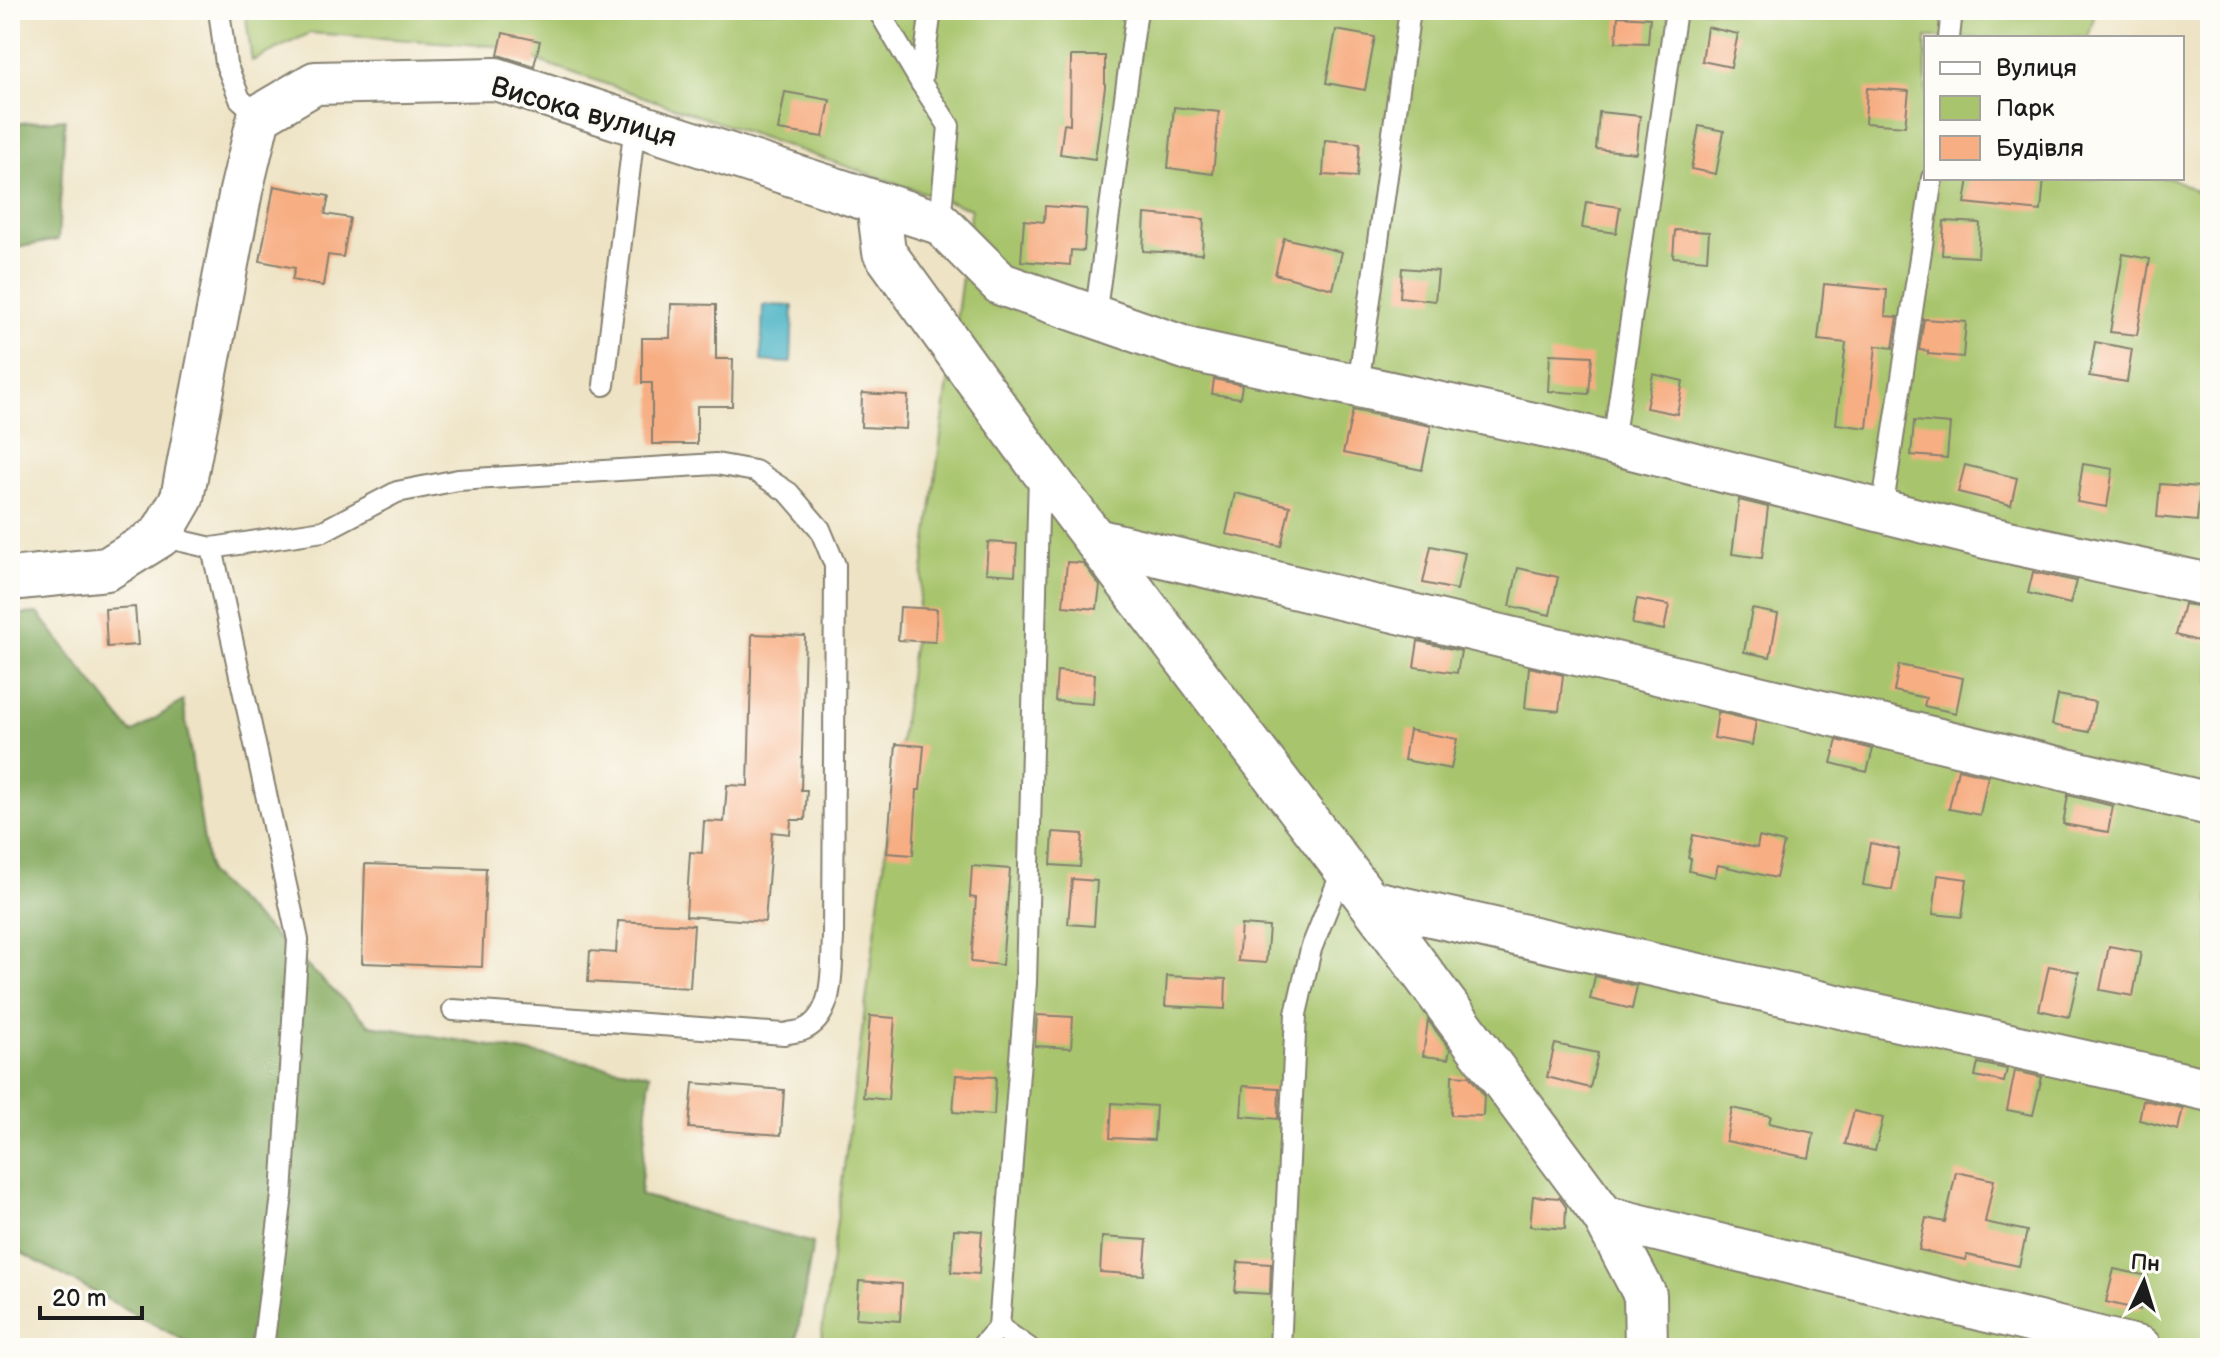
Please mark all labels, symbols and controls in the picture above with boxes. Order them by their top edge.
legend [1924,36,2184,180]
text: Вулиця [1996,54,2077,83]
street label: Висока вулиця [487,70,680,155]
text: Парк [1996,94,2055,123]
text: Будівля [1996,134,2084,163]
north arrow [2104,1242,2184,1322]
text: Пн [2130,1249,2161,1278]
scale bar [40,1270,142,1320]
text: 20 m [52,1284,107,1313]

